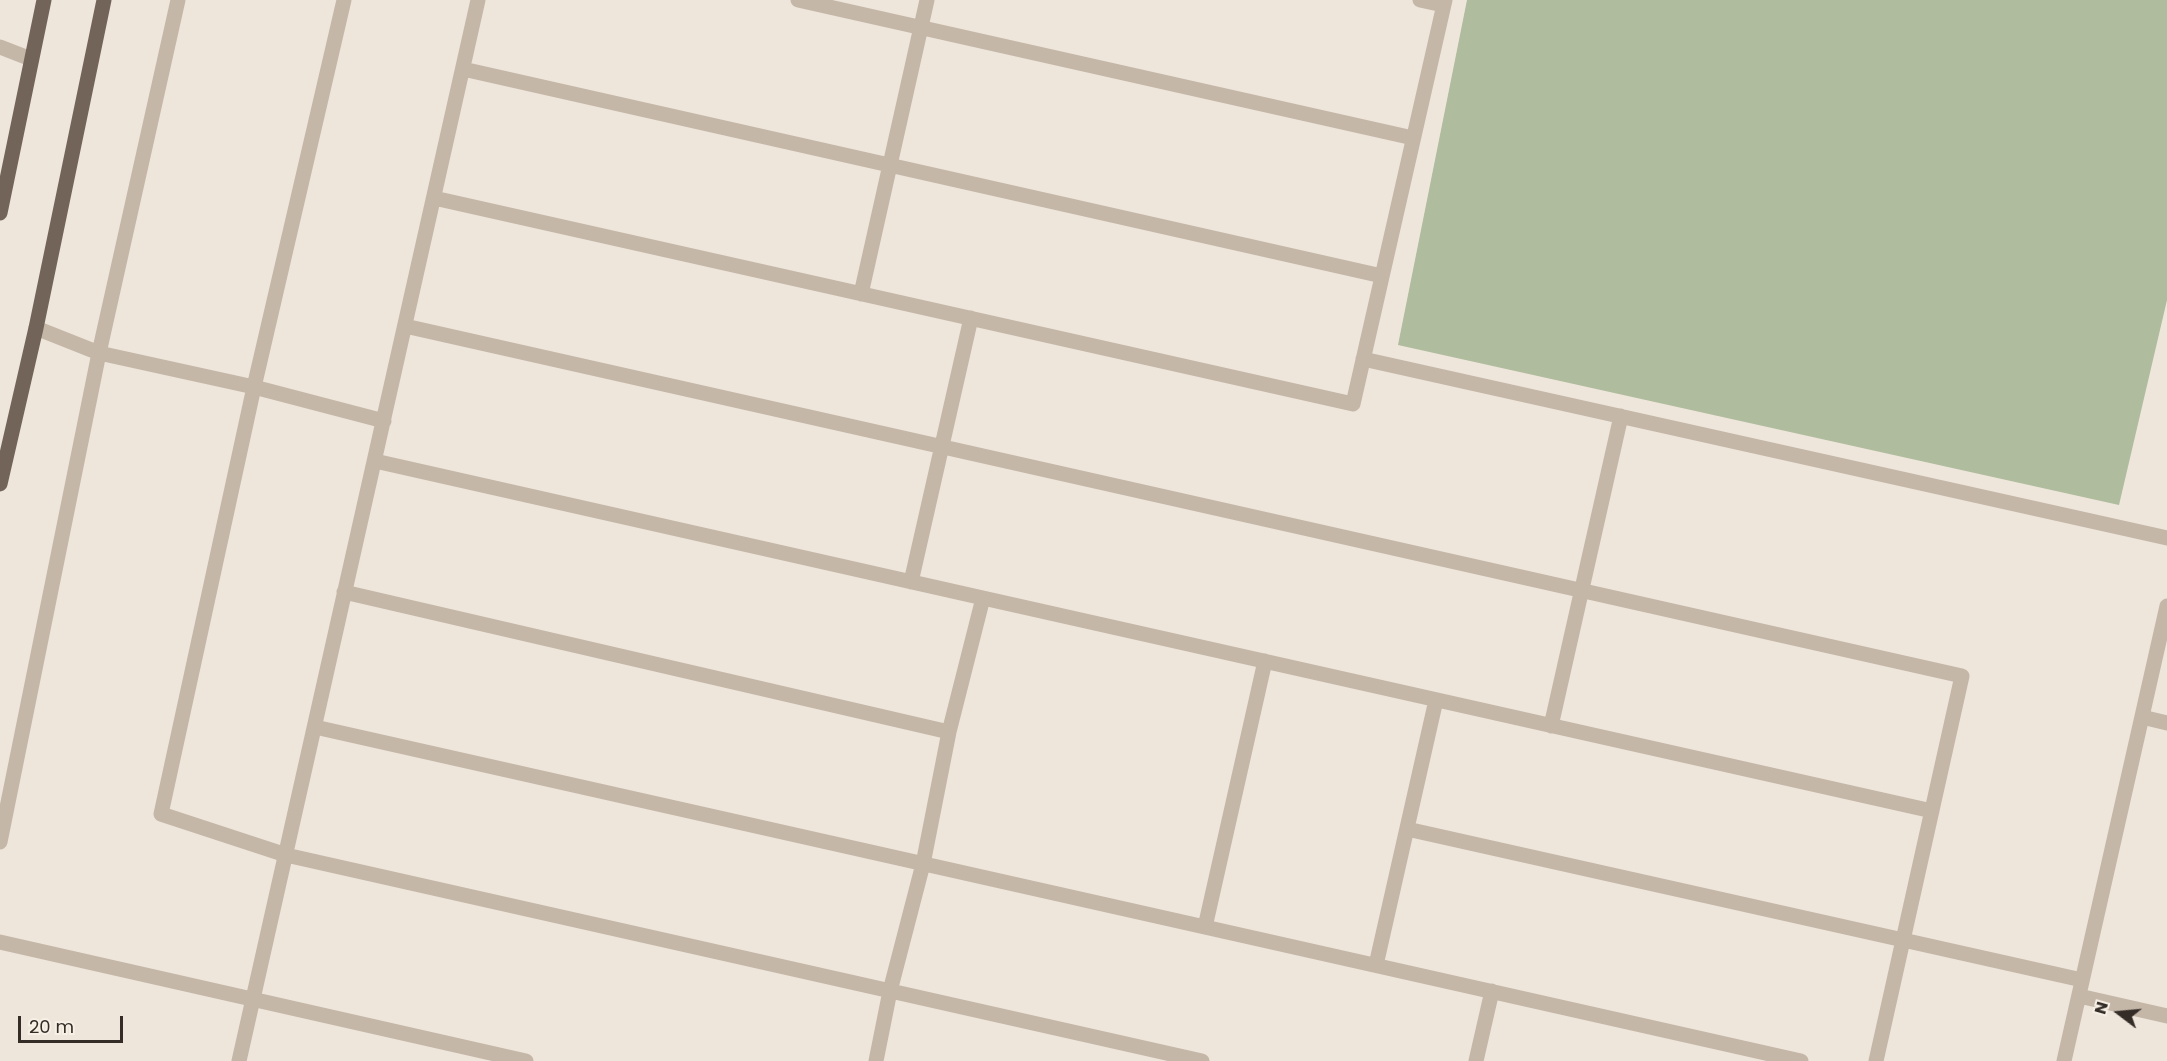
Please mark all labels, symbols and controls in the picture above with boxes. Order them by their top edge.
north arrow [2089,983,2149,1043]
text: N [2088,999,2114,1017]
scale bar [21,1004,126,1042]
text: 20 m [29,1014,74,1039]

